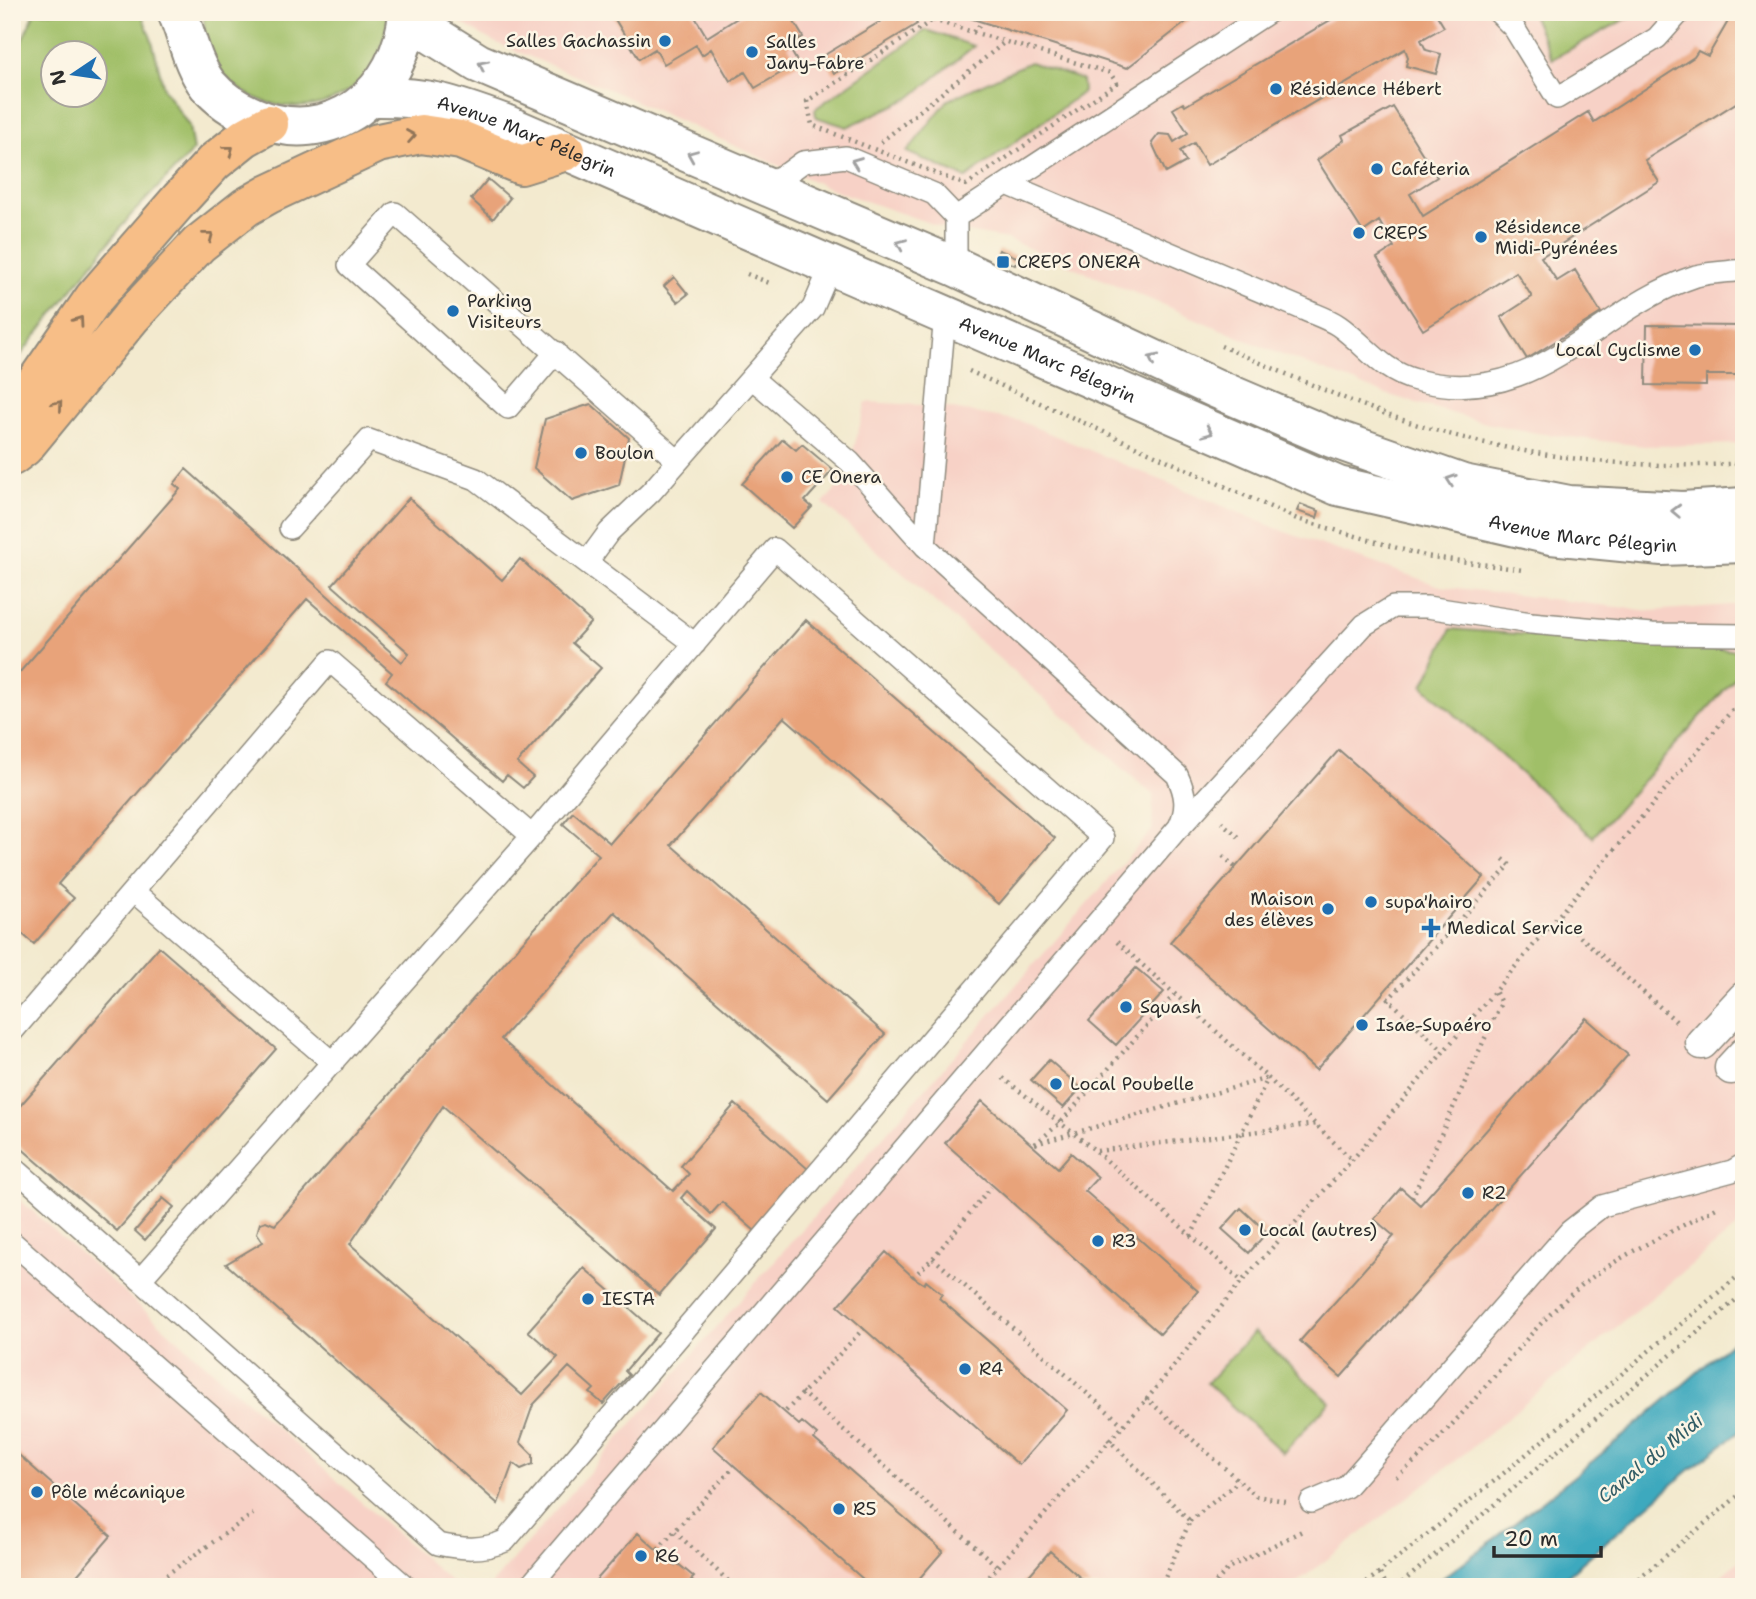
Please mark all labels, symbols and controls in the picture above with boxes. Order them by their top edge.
place label: Salles Gachassin [506,29,651,53]
place label: Salles Jany-Fabre [766,30,864,75]
marker: Salles Gachassin [657,33,673,49]
north arrow [38,38,108,108]
marker: Salles Jany-Fabre [744,44,760,60]
one-way arrow [478,59,490,73]
text: N [44,68,72,88]
place label: Résidence Hébert [1290,77,1442,101]
marker: Résidence Hébert [1268,81,1284,97]
street label: Avenue Marc Pélegrin [435,91,619,183]
one-way arrow [405,129,417,144]
one-way arrow [221,146,233,159]
one-way arrow [687,149,699,163]
one-way arrow [851,156,863,170]
place label: Caféteria [1391,157,1470,181]
marker: Caféteria [1369,161,1385,177]
place label: Résidence Midi-Pyrénées [1495,215,1618,260]
place label: CREPS [1373,221,1428,245]
marker: CREPS [1351,225,1367,241]
marker: Résidence Midi-Pyrénées [1473,229,1489,245]
one-way arrow [201,231,214,244]
one-way arrow [896,238,909,252]
place label: CREPS ONERA [1017,250,1141,274]
marker: CREPS ONERA [995,254,1011,270]
place label: Parking Visiteurs [467,289,542,334]
marker: Parking Visiteurs [445,303,461,319]
street label: Avenue Marc Pélegrin [955,311,1139,409]
one-way arrow [71,316,83,329]
place label: Local Cyclisme [1556,338,1681,362]
marker: Local Cyclisme [1687,342,1703,358]
one-way arrow [1148,353,1160,367]
one-way arrow [50,401,62,414]
one-way arrow [1201,424,1214,438]
place label: Boulon [595,441,654,465]
marker: Boulon [573,445,589,461]
place label: CE Onera [801,465,881,489]
marker: CE Onera [779,469,795,485]
one-way arrow [1446,474,1458,488]
one-way arrow [1670,503,1681,518]
street label: Avenue Marc Pélegrin [1486,509,1677,558]
place label: Maison des élèves [1224,887,1314,932]
place label: supa'hairo [1385,890,1473,914]
marker: supa'hairo [1363,894,1379,910]
marker: Maison des élèves [1320,901,1336,917]
place label: Medical Service [1447,916,1583,940]
marker: Medical Service [1421,918,1441,938]
place label: Squash [1140,995,1202,1019]
marker: Squash [1118,999,1134,1015]
place label: Isae-Supaéro [1376,1013,1492,1037]
marker: Isae-Supaéro [1354,1017,1370,1033]
place label: Local Poubelle [1070,1072,1194,1096]
marker: Local Poubelle [1048,1076,1064,1092]
place label: R2 [1482,1181,1507,1205]
marker: R2 [1460,1185,1476,1201]
place label: Local (autres) [1259,1218,1377,1242]
marker: Local (autres) [1237,1222,1253,1238]
place label: R3 [1112,1229,1137,1253]
marker: R3 [1090,1233,1106,1249]
place label: IESTA [602,1287,655,1311]
marker: IESTA [580,1291,596,1307]
place label: R4 [979,1357,1003,1381]
marker: R4 [957,1361,973,1377]
water label: Canal du Midi [1592,1408,1709,1509]
place label: Pôle mécanique [51,1480,186,1504]
marker: Pôle mécanique [29,1484,45,1500]
place label: R5 [853,1497,877,1521]
marker: R5 [831,1501,847,1517]
scale bar [1494,1515,1600,1559]
text: 20 m [1504,1525,1558,1553]
place label: R6 [655,1544,680,1568]
marker: R6 [633,1548,649,1564]

